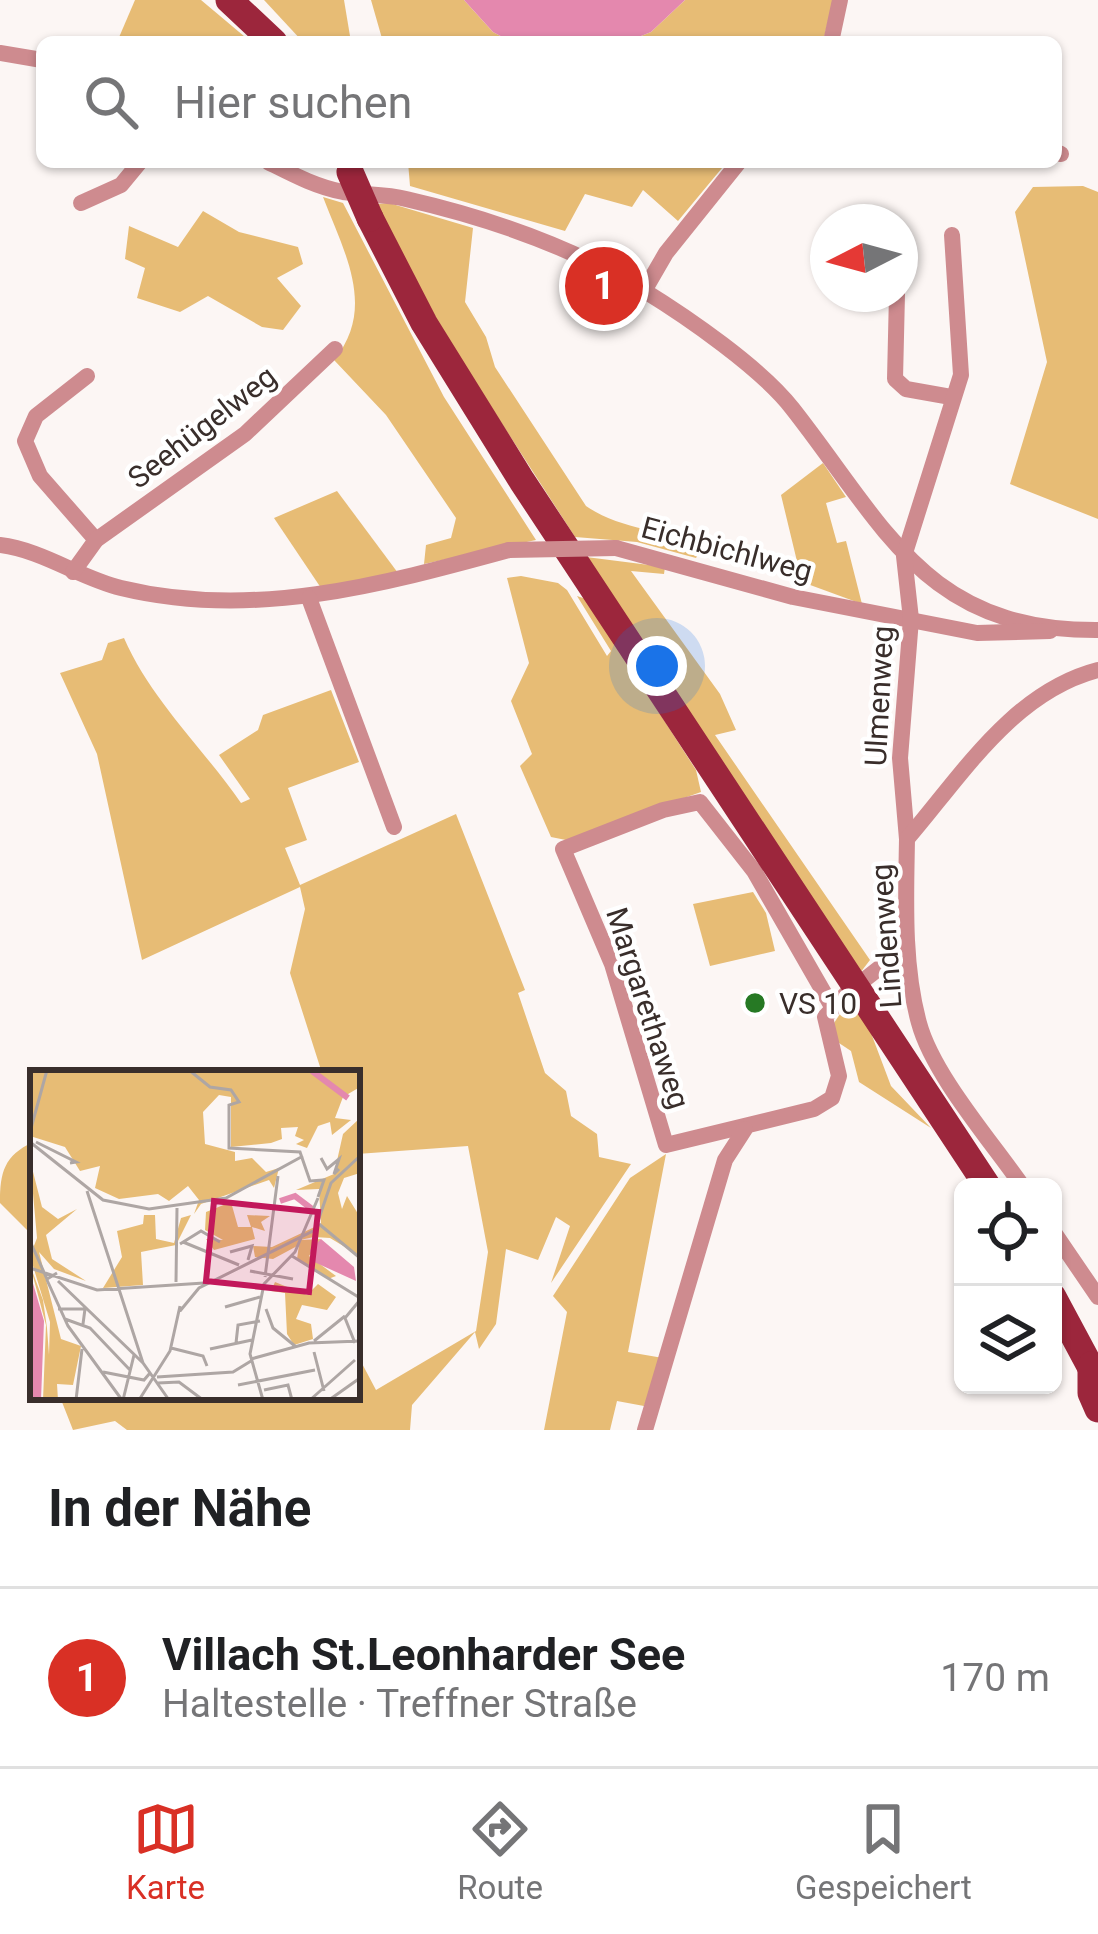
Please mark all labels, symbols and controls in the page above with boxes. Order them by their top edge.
search box [36,36,1062,168]
icon: search [78,69,144,135]
text: Hier suchen [174,76,412,129]
north arrow [810,204,918,312]
pin: 1 [565,241,643,331]
street label: Seehügelweg [121,358,283,496]
street label: Eichbichlweg [638,509,816,589]
street label: Ulmenweg [858,625,900,767]
your location [627,636,687,696]
street label: Lindenweg [863,863,909,1009]
street label: Margarethaweg [599,903,697,1113]
place label: VS 10 [779,986,857,1021]
marker: VS 10 [742,990,768,1016]
inset map [30,1070,360,1400]
map controls [954,1178,1062,1394]
button: locate [954,1178,1062,1286]
button: layers [954,1286,1062,1394]
text: In der Nähe [48,1479,311,1538]
text: Villach St.Leonharder See [162,1628,685,1681]
text: 1 [76,1655,98,1701]
text: 170 m [940,1655,1050,1701]
text: Haltestelle · Treffner Straße [162,1681,637,1727]
tab: Karte [126,1796,205,1907]
tab: Route [457,1796,543,1907]
tab: Gespeichert [795,1796,972,1907]

